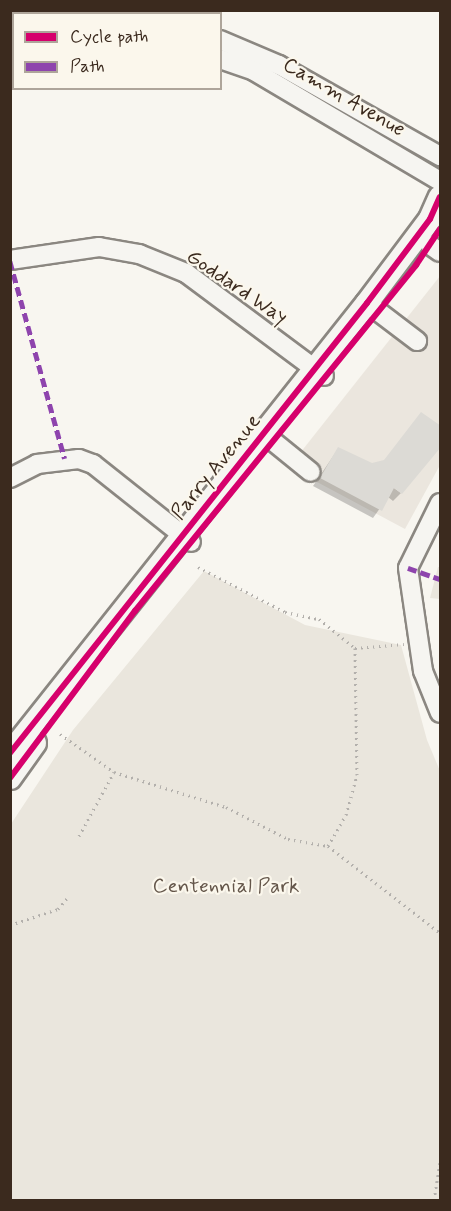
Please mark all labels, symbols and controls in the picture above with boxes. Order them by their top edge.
legend [12,12,222,90]
text: Cycle path [70,25,148,49]
street label: Camm Avenue [277,51,411,143]
text: Path [70,55,105,79]
street label: Goddard Way [180,243,294,331]
street label: Parry Avenue [168,411,264,523]
park label: Centennial Park [153,873,299,899]

